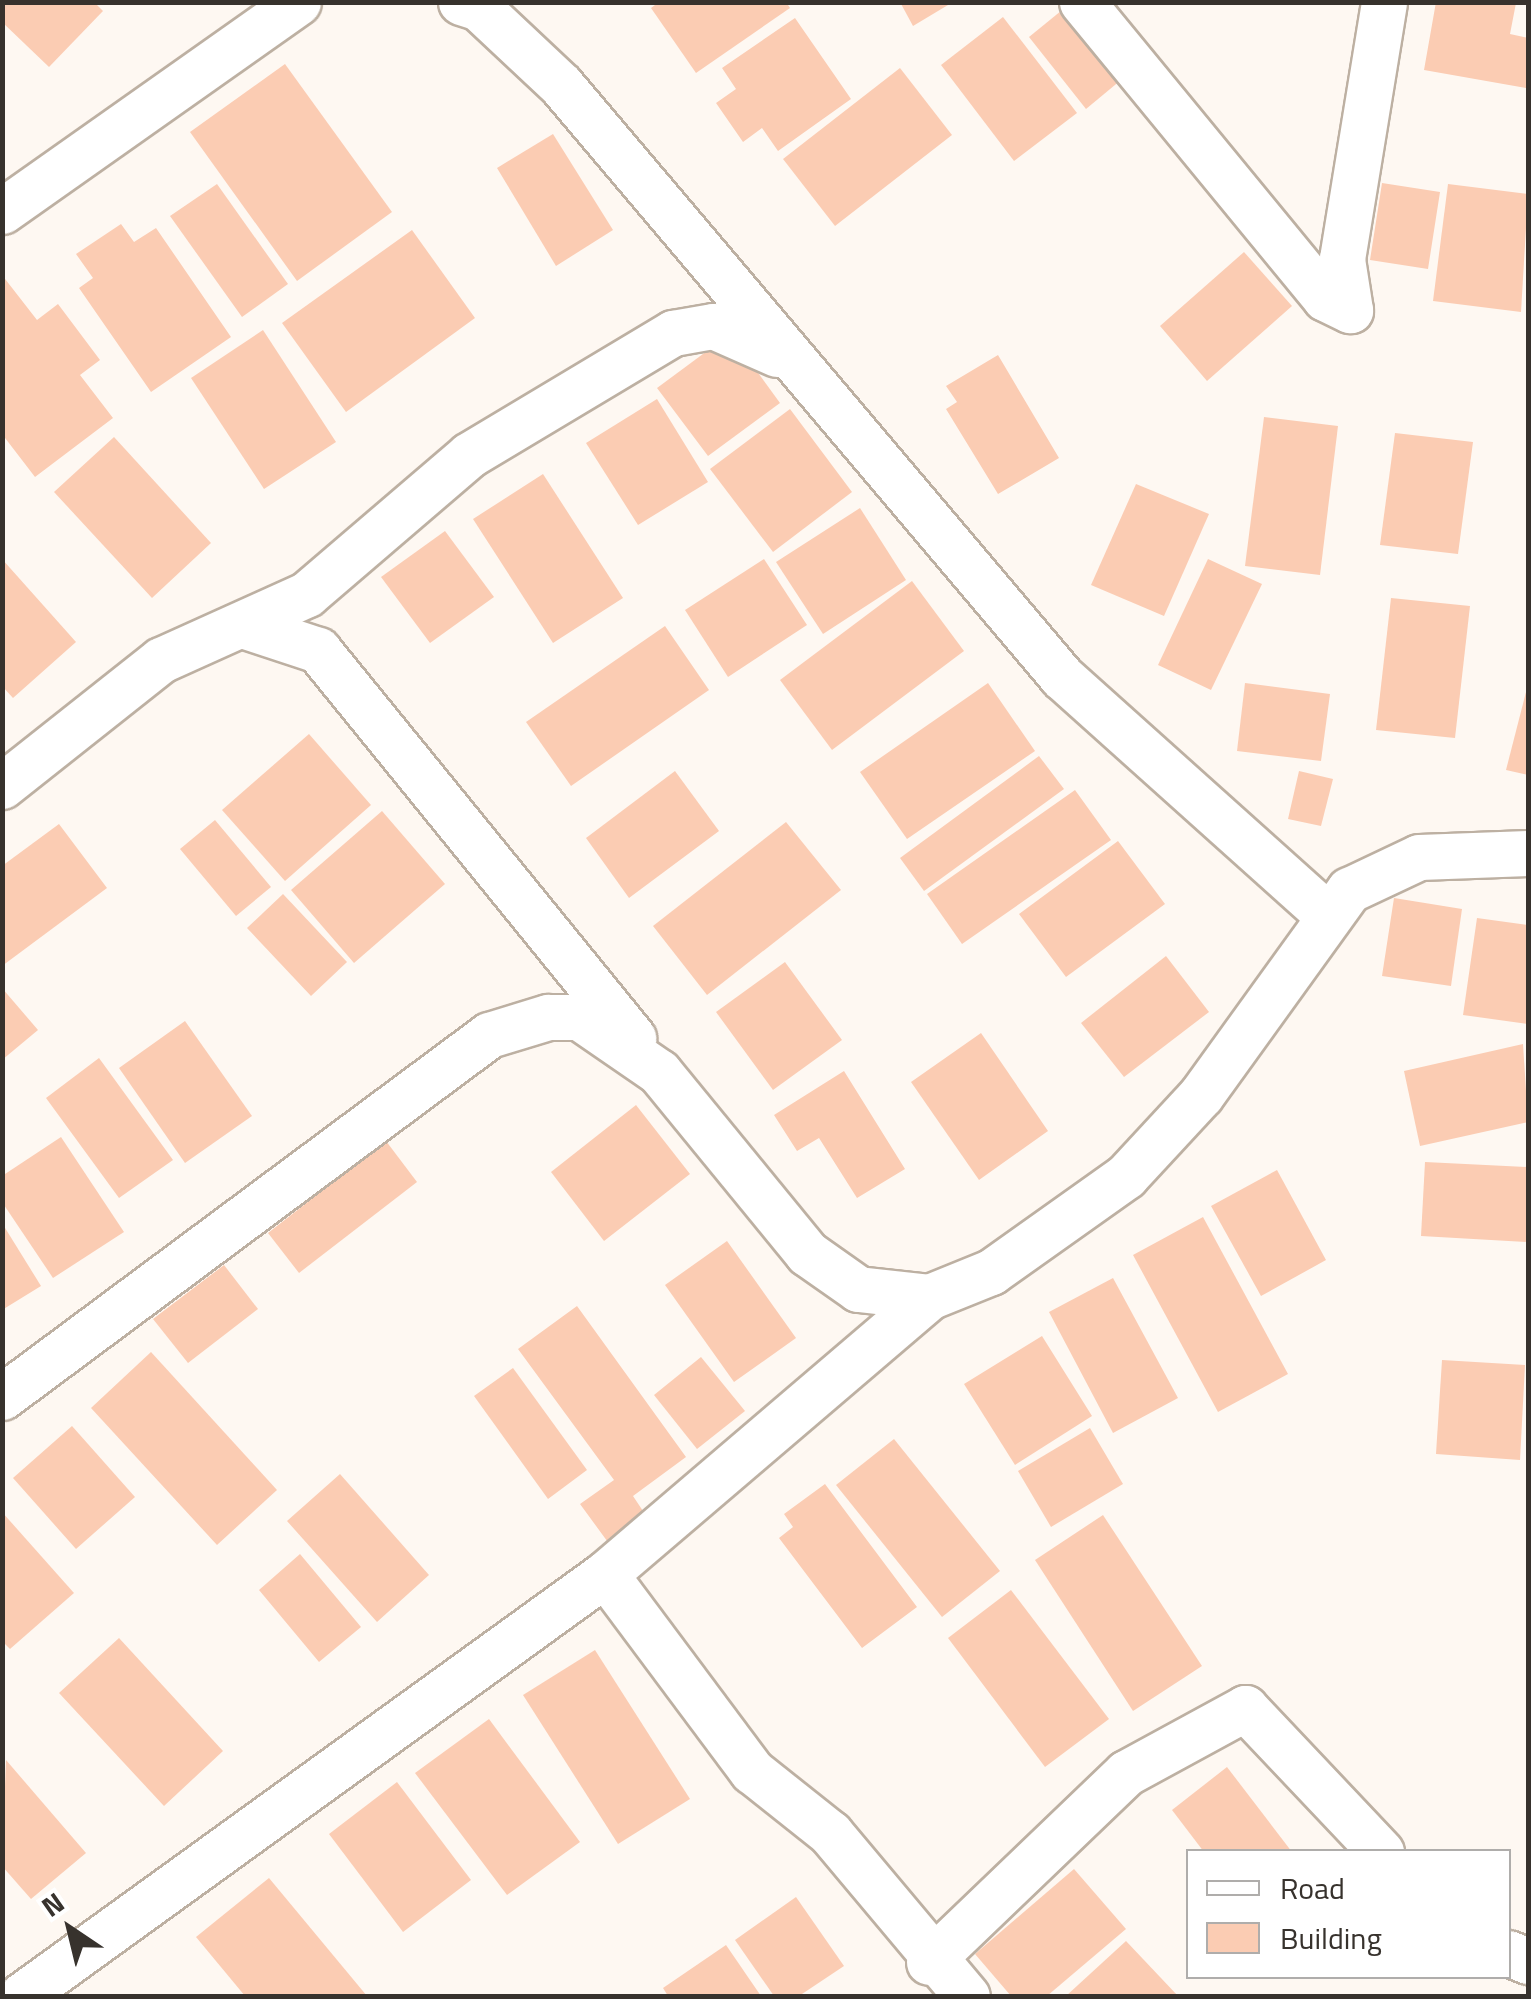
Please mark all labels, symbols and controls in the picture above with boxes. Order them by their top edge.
legend [1186,1849,1511,1979]
text: Road [1280,1865,1345,1911]
north arrow [20,1879,120,1979]
text: N [32,1881,73,1927]
text: Building [1280,1915,1382,1961]

